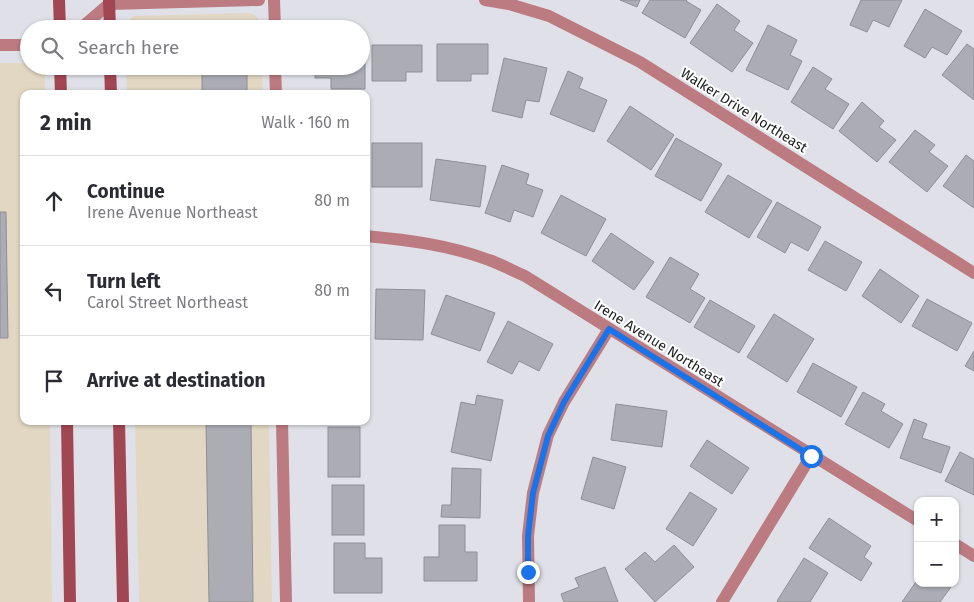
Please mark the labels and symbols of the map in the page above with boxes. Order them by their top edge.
street label: Walker Drive Northeast [677,65,811,157]
street label: Irene Avenue Northeast [591,297,727,391]
route start [800,445,823,468]
route end [517,561,540,584]

